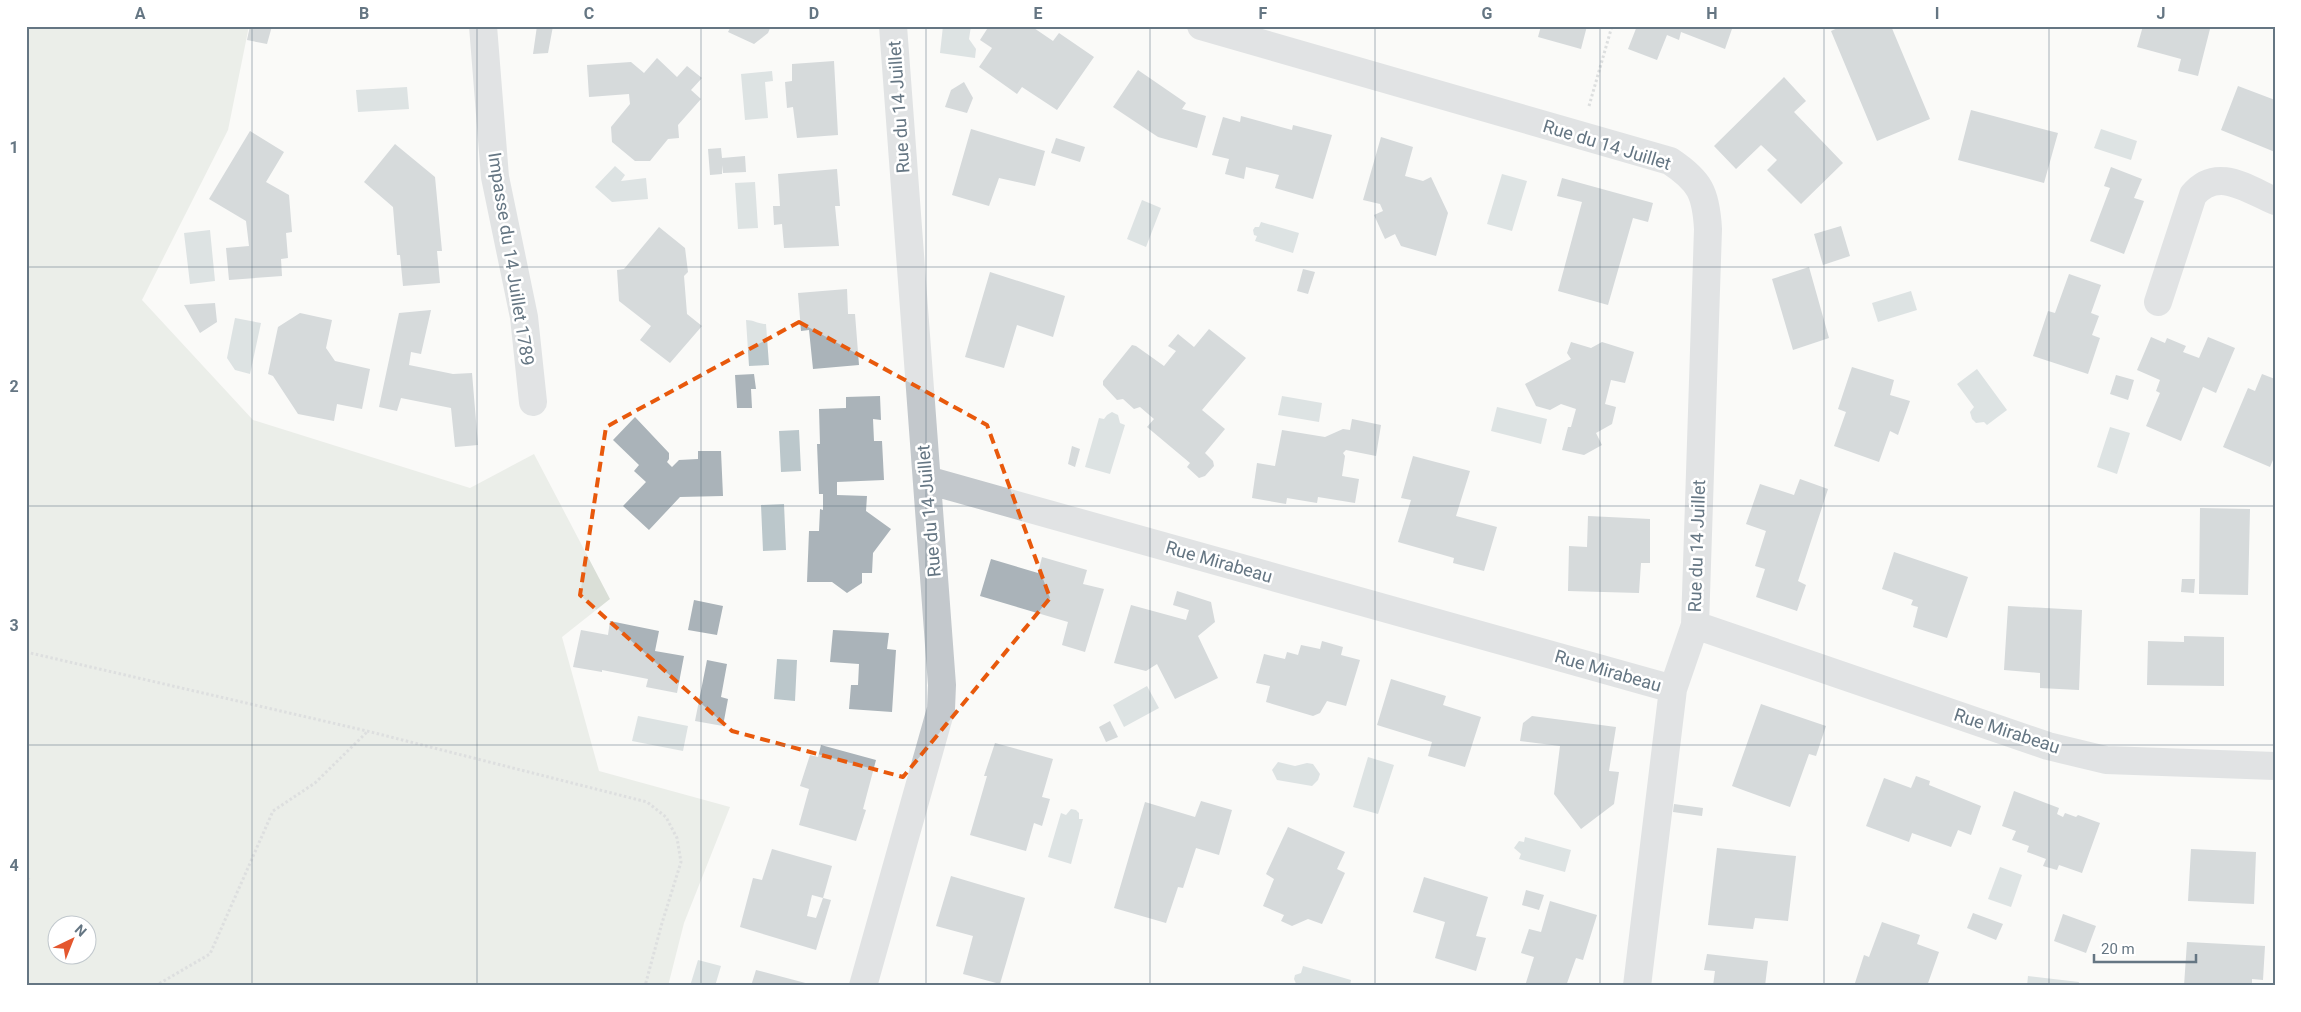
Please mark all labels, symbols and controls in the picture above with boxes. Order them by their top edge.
text: A [135,4,146,23]
text: B [359,4,369,23]
text: C [584,4,594,23]
text: D [809,4,819,23]
text: E [1034,4,1043,23]
text: F [1259,4,1268,23]
text: G [1482,4,1493,23]
text: H [1706,4,1718,23]
text: I [1935,4,1939,23]
text: J [2157,4,2165,23]
street label: Rue du 14 Juillet [883,40,914,174]
street label: Rue du 14 Juillet [1541,115,1674,174]
text: 1 [9,138,19,157]
street label: Impasse du 14 Juillet 1789 [484,151,539,367]
text: 2 [9,377,19,396]
street label: Rue du 14 Juillet [912,444,945,578]
street label: Rue du 14 Juillet [1684,479,1709,613]
street label: Rue Mirabeau [1163,536,1275,587]
text: 3 [9,616,19,635]
street label: Rue Mirabeau [1552,645,1664,696]
street label: Rue Mirabeau [1952,704,2063,758]
text: 4 [9,856,19,875]
north arrow [48,914,98,964]
text: N [72,921,90,940]
scale bar [2094,932,2196,964]
text: 20 m [2101,940,2135,958]

